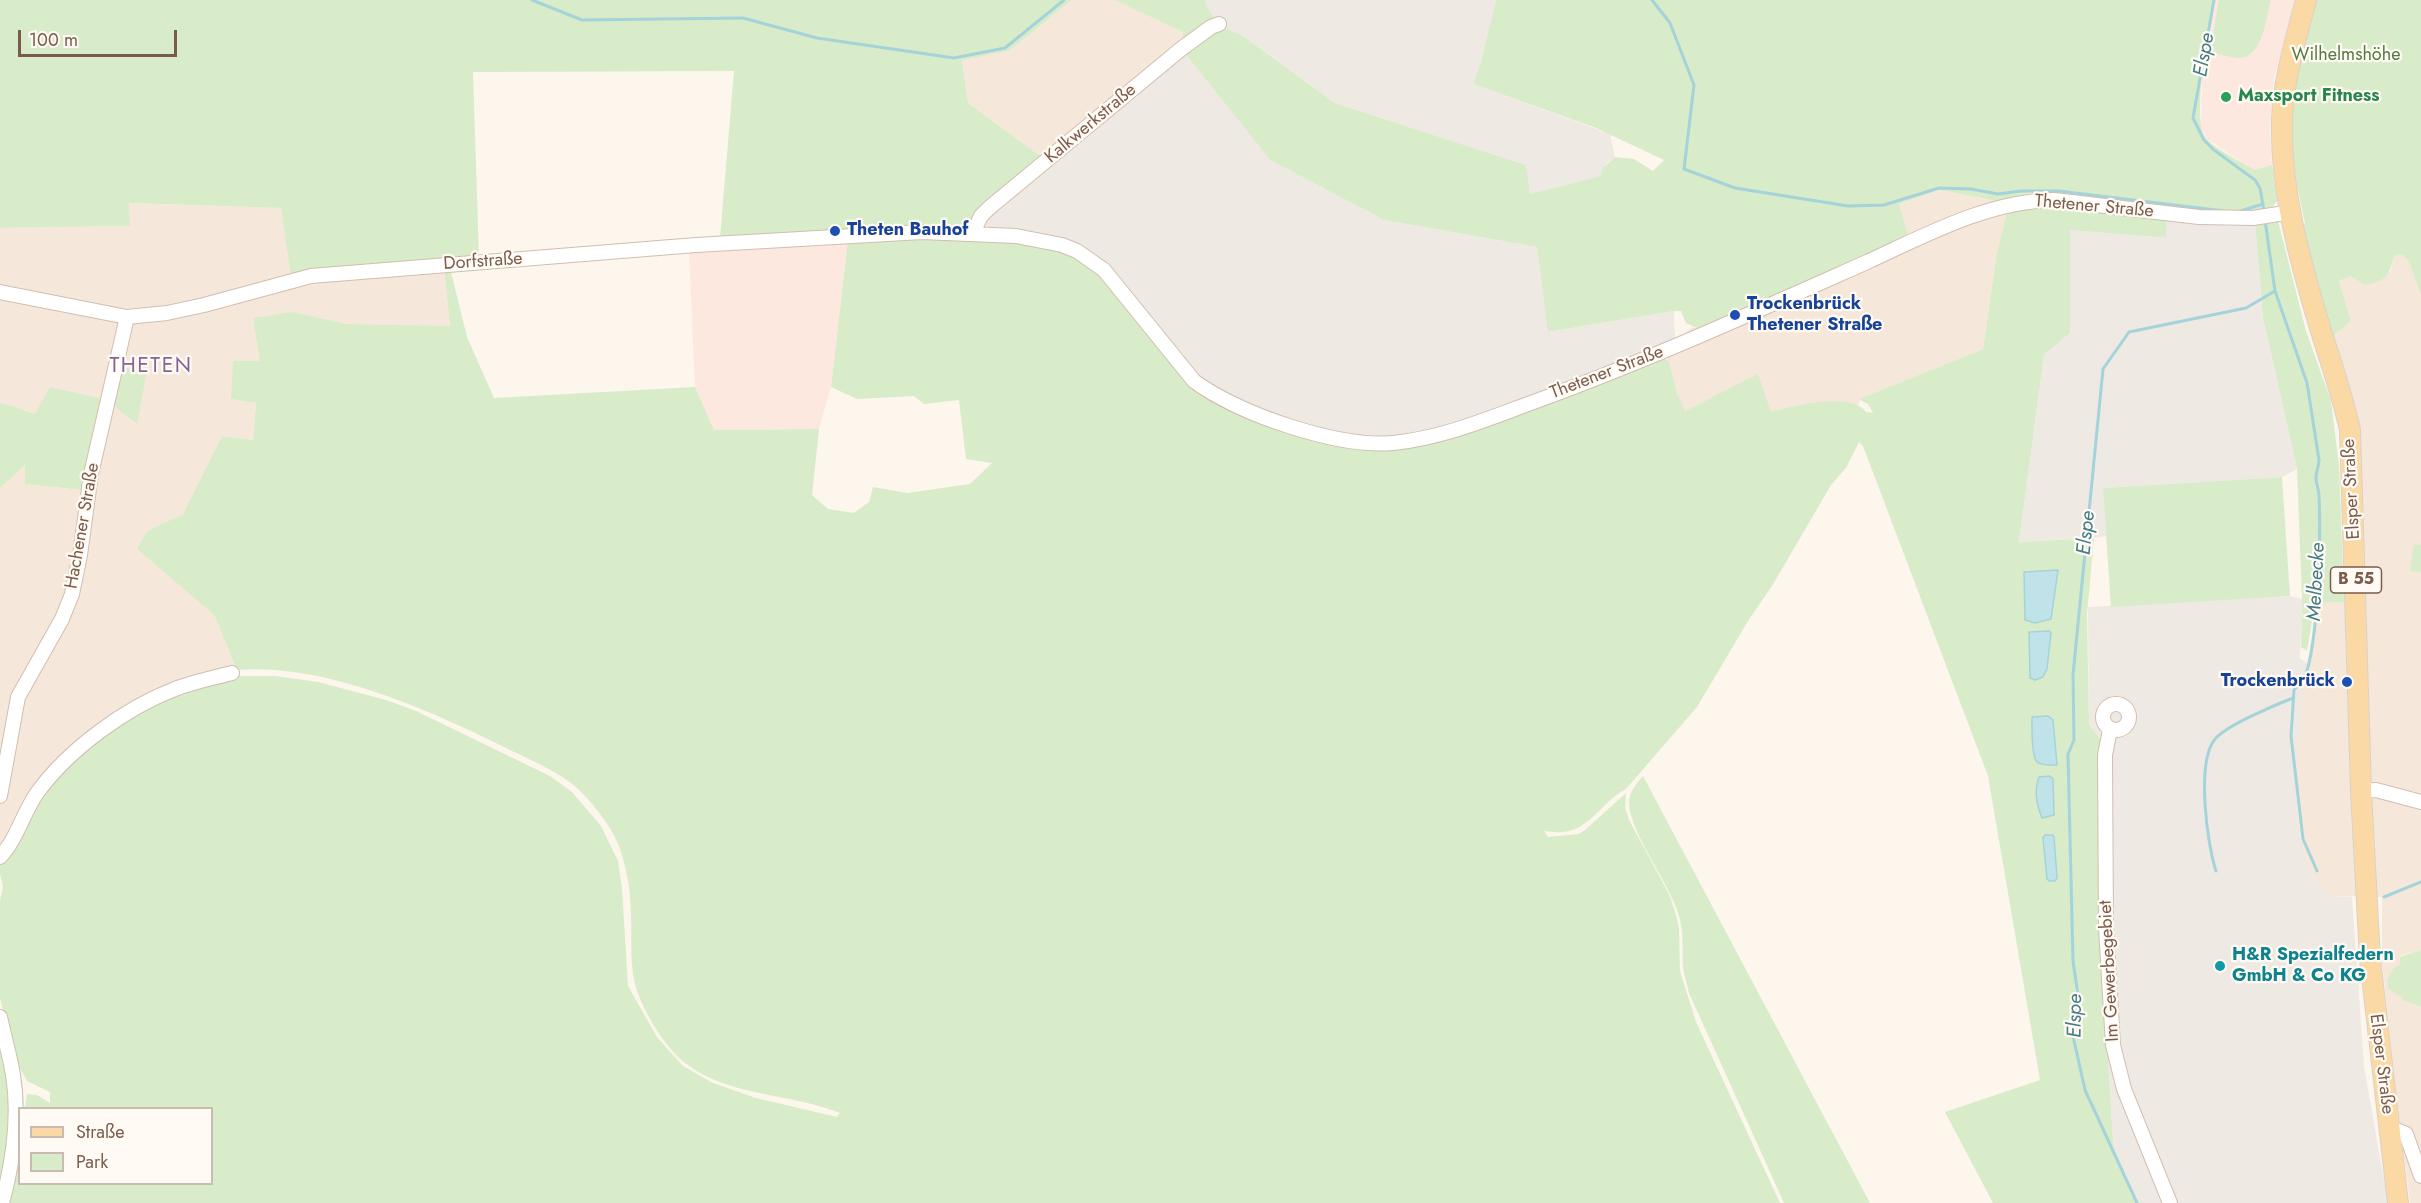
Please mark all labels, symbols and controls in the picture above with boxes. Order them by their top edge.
scale bar [21,18,180,56]
text: 100 m [29,27,78,53]
water label: Elspe [2189,31,2221,79]
park label: Wilhelmshöhe [2292,45,2400,67]
street label: Kalkwerkstraße [1041,80,1141,168]
place label: Maxsport Fitness [2238,86,2379,108]
marker: Maxsport Fitness [2219,90,2233,104]
street label: Thetener Straße [2034,191,2154,223]
place label: Theten Bauhof [847,220,968,242]
marker: Theten Bauhof [828,224,842,238]
street label: Dorfstraße [443,248,523,276]
place label: Trockenbrück Thetener Straße [1747,294,1882,336]
marker: Trockenbrück Thetener Straße [1728,308,1742,322]
street label: Thetener Straße [1547,342,1667,404]
district label: THETEN [110,354,192,380]
street label: Elsper Straße [2339,438,2365,540]
street label: Hachener Straße [61,461,105,591]
water label: Elspe [2073,510,2101,556]
water label: Melbecke [2303,542,2331,622]
road number: B 55 [2330,567,2382,593]
place label: Trockenbrück [2221,671,2335,693]
marker: Trockenbrück [2340,675,2354,689]
street label: Im Gewerbegebiet [2096,900,2124,1042]
place label: H&R Spezialfedern GmbH & Co KG [2232,945,2394,988]
marker: H&R Spezialfedern GmbH & Co KG [2213,959,2227,973]
water label: Elspe [2064,994,2088,1038]
street label: Elsper Straße [2364,1013,2398,1115]
legend [18,1107,213,1185]
text: Straße [76,1119,124,1145]
text: Park [76,1149,108,1175]

